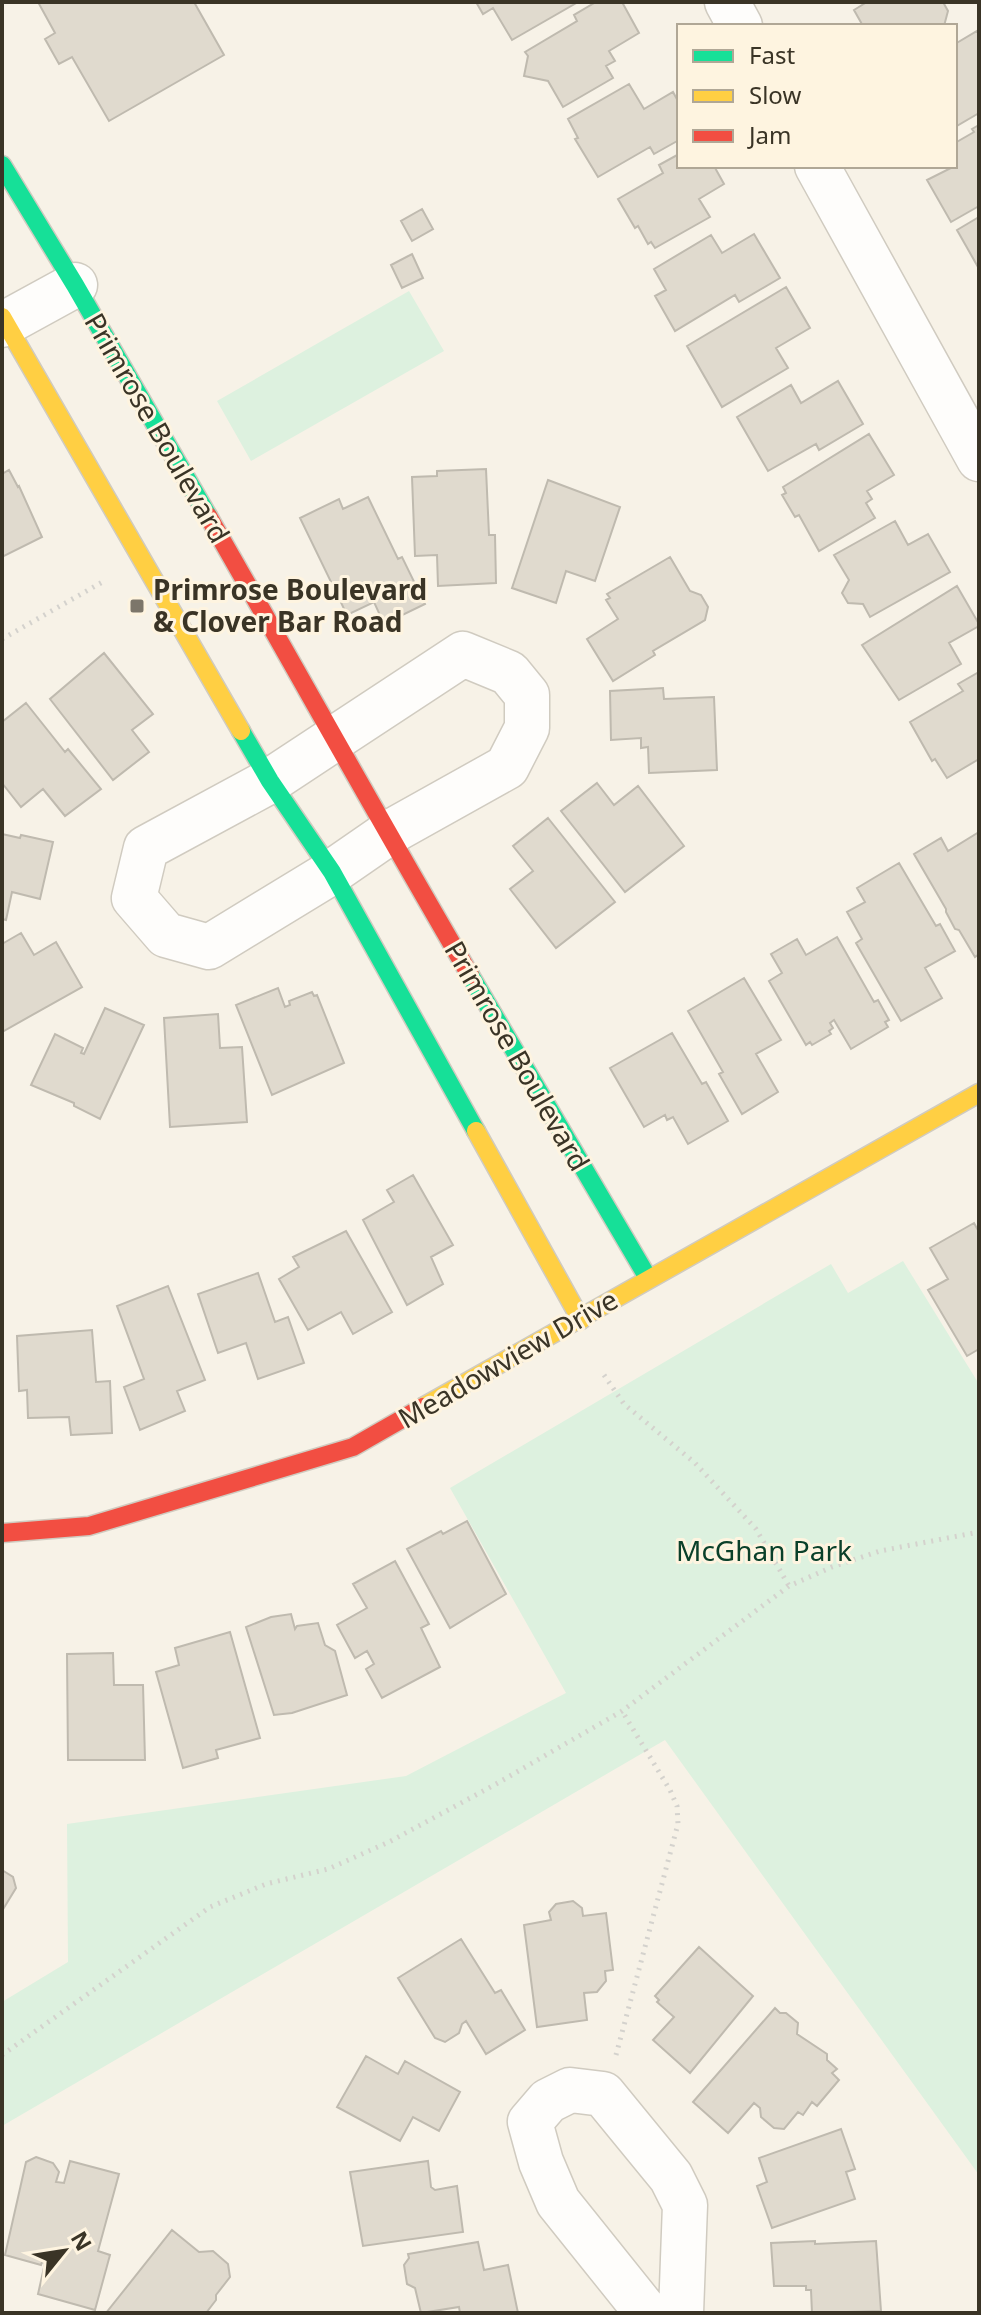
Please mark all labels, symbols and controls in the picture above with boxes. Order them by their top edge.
legend [677,24,957,168]
text: Fast [749,38,795,71]
text: Slow [749,78,801,111]
text: Jam [747,118,791,151]
street label: Primrose Boulevard [77,306,239,549]
place label: Primrose Boulevard & Clover Bar Road [153,570,427,640]
marker: Primrose Boulevard & Clover Bar Road [128,597,146,615]
street label: Primrose Boulevard [437,934,599,1177]
street label: Meadowview Drive [391,1280,624,1437]
park label: McGhan Park [676,1531,852,1569]
north arrow [24,2211,104,2291]
text: N [65,2225,100,2256]

